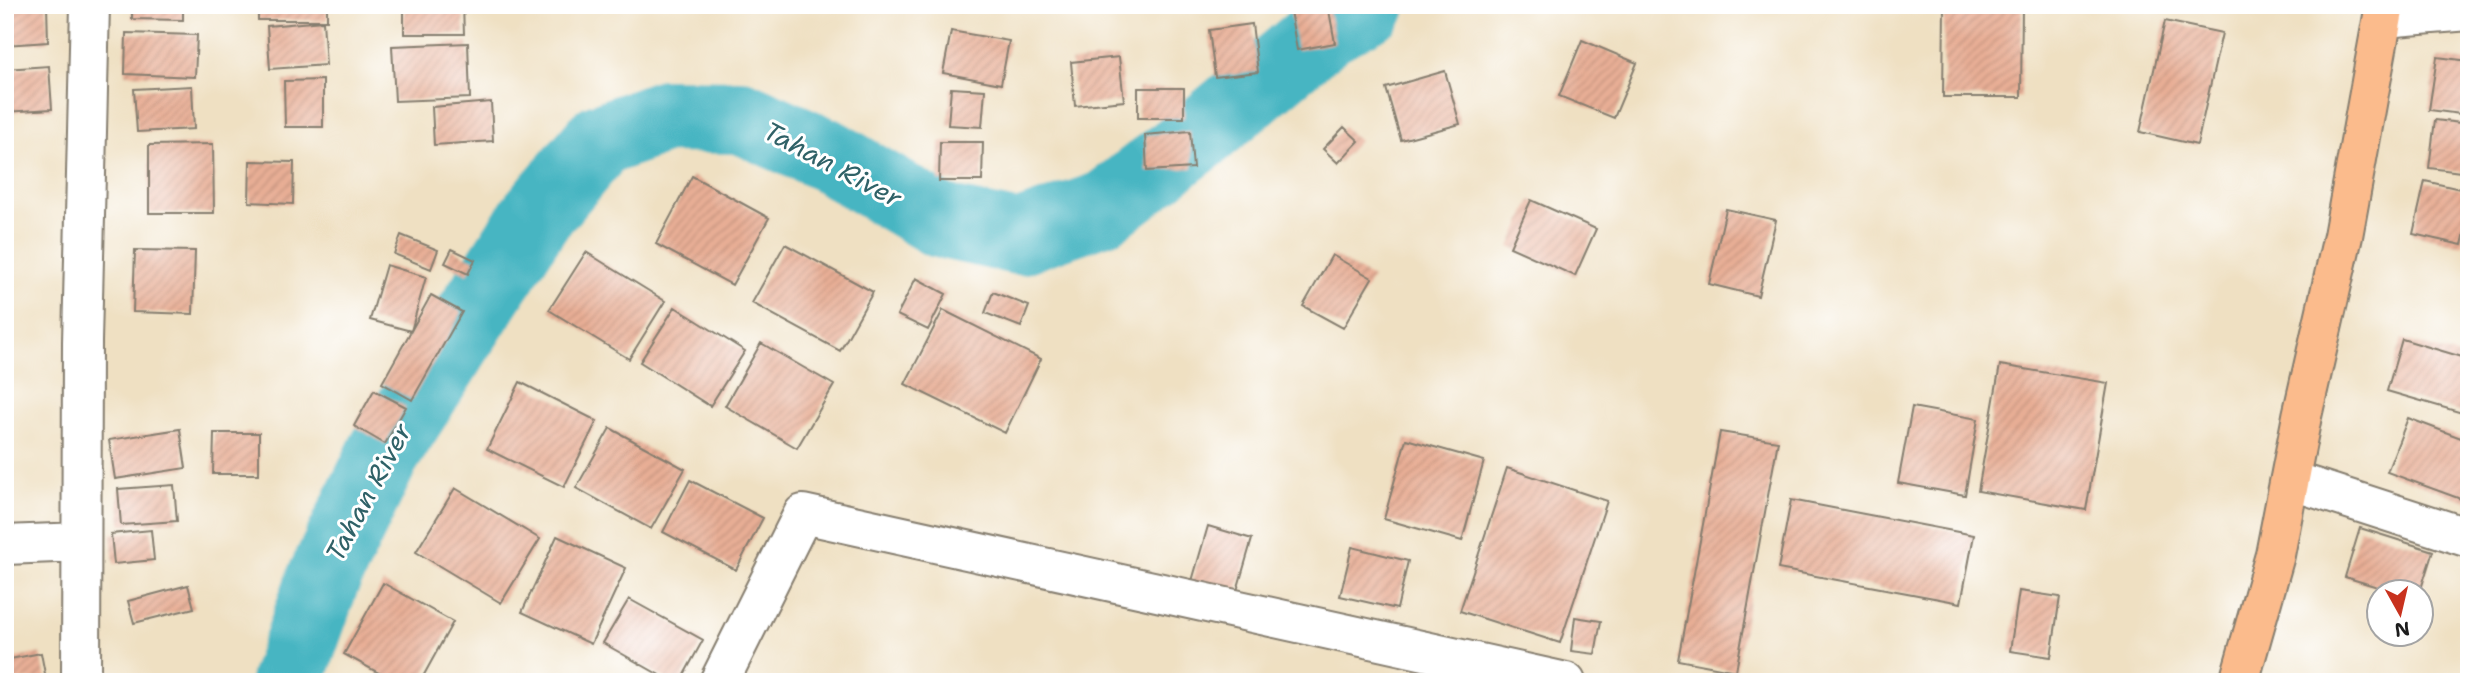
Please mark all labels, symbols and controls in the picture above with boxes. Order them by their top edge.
water label: Tahan River [758,113,909,215]
water label: Tahan River [317,416,419,567]
north arrow [2366,578,2436,648]
text: N [2393,616,2411,643]

